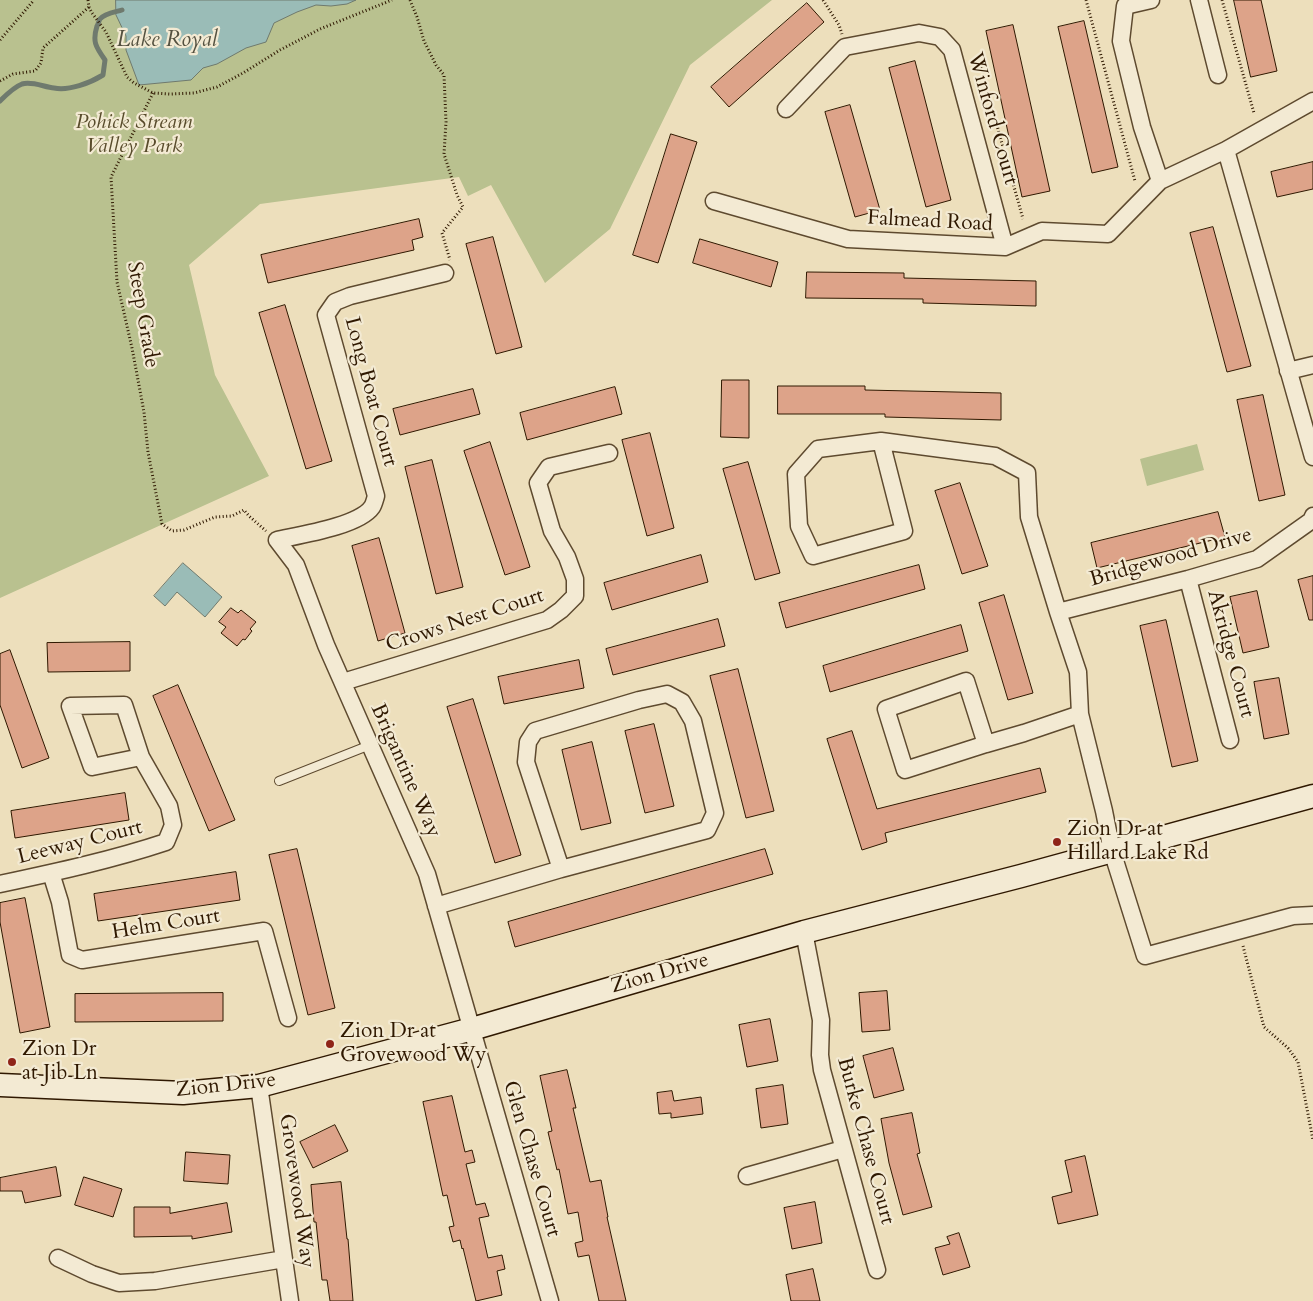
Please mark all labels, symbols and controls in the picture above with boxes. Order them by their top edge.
water label: Lake Royal [116,28,218,54]
street label: Winford Court [961,50,1023,188]
park label: Pohick Stream Valley Park [75,110,193,160]
street label: Falmead Road [867,206,993,238]
street label: Steep Grade [120,260,164,370]
street label: Long Boat Court [338,315,402,469]
street label: Bridgewood Drive [1087,523,1255,593]
street label: Crows Nest Court [383,584,547,658]
street label: Akridge Court [1201,587,1259,721]
street label: Brigantine Way [364,700,446,842]
street label: Leeway Court [15,815,145,871]
place label: Zion Dr at Hillard Lake Rd [1067,817,1209,867]
marker: Zion Dr at Hillard Lake Rd [1051,836,1063,848]
street label: Helm Court [110,904,222,946]
street label: Zion Drive [608,948,712,1000]
place label: Zion Dr at Grovewood Wy [340,1019,486,1069]
place label: Zion Dr at Jib Ln [22,1037,98,1087]
marker: Zion Dr at Grovewood Wy [324,1038,336,1050]
street label: Burke Chase Court [831,1055,899,1227]
marker: Zion Dr at Jib Ln [6,1056,18,1068]
street label: Zion Drive [175,1068,277,1104]
street label: Glen Chase Court [497,1078,565,1240]
street label: Grovewood Way [273,1112,319,1270]

